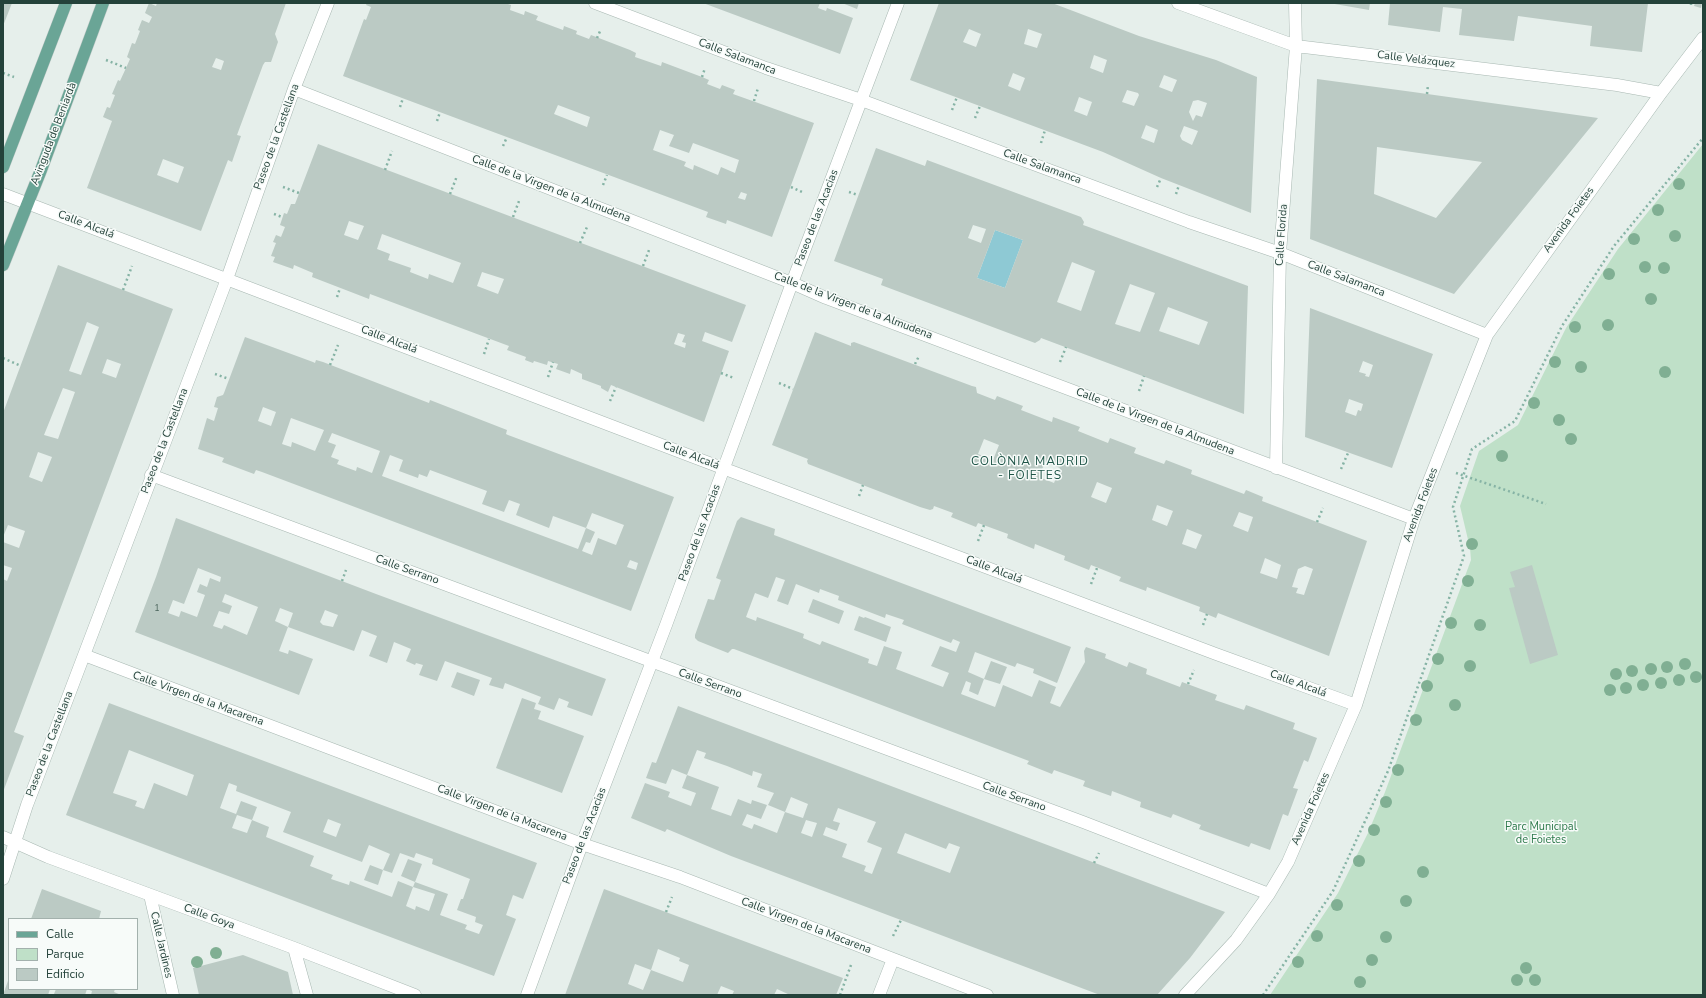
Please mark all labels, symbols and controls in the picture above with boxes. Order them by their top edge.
street label: Calle Salamanca [696,36,778,78]
street label: Calle Velázquez [1376,49,1456,71]
street label: Avinguda de Beniardà [28,81,80,187]
street label: Paseo de la Castellana [252,82,302,192]
street label: Calle Salamanca [1001,147,1083,187]
street label: Calle de la Virgen de la Almudena [470,153,632,225]
street label: Paseo de las Acacias [792,168,842,268]
street label: Avenida Foietes [1541,184,1597,256]
street label: Calle Florida [1273,203,1291,267]
street label: Calle Alcalá [56,208,116,242]
street label: Calle Salamanca [1305,258,1387,300]
street label: Calle de la Virgen de la Almudena [772,270,934,342]
street label: Calle Alcalá [359,323,419,357]
street label: Paseo de la Castellana [139,386,191,496]
street label: Calle de la Virgen de la Almudena [1074,386,1236,458]
street label: Calle Alcalá [661,439,721,473]
district label: COLÒNIA MADRID - FOIETES [971,455,1089,483]
street label: Avenida Foietes [1401,466,1441,544]
street label: Paseo de las Acacias [676,483,724,583]
street label: Calle Serrano [373,552,441,588]
street label: Calle Alcalá [964,553,1024,587]
house number: 1 [154,604,160,614]
street label: Calle Serrano [676,666,744,702]
street label: Calle Alcalá [1268,668,1328,700]
street label: Calle Virgen de la Macarena [131,669,265,729]
street label: Paseo de la Castellana [24,689,76,799]
street label: Avenida Foietes [1289,771,1333,847]
street label: Calle Serrano [980,779,1048,815]
street label: Calle Virgen de la Macarena [435,782,569,844]
street label: Paseo de las Acacias [560,786,610,886]
park label: Parc Municipal de Foietes [1505,820,1577,846]
street label: Calle Virgen de la Macarena [739,895,873,957]
street label: Calle Goya [182,902,236,932]
street label: Calle Jardines [147,910,175,980]
legend [8,918,138,990]
text: Calle [46,926,74,942]
text: Parque [46,946,84,962]
text: Edificio [46,966,84,982]

